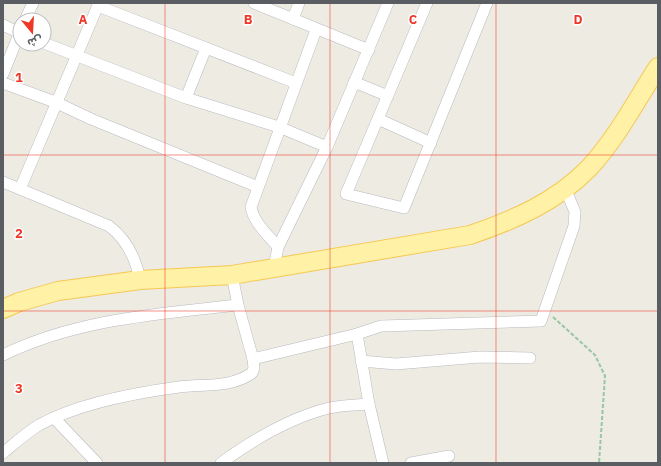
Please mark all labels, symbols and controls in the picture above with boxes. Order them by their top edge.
text: A [79,11,88,28]
text: B [244,11,253,28]
text: C [409,11,418,28]
text: D [573,11,583,28]
north arrow [12,12,52,52]
text: ش [26,33,44,50]
text: 1 [15,69,23,86]
text: 2 [15,225,23,242]
text: 3 [15,380,23,397]

